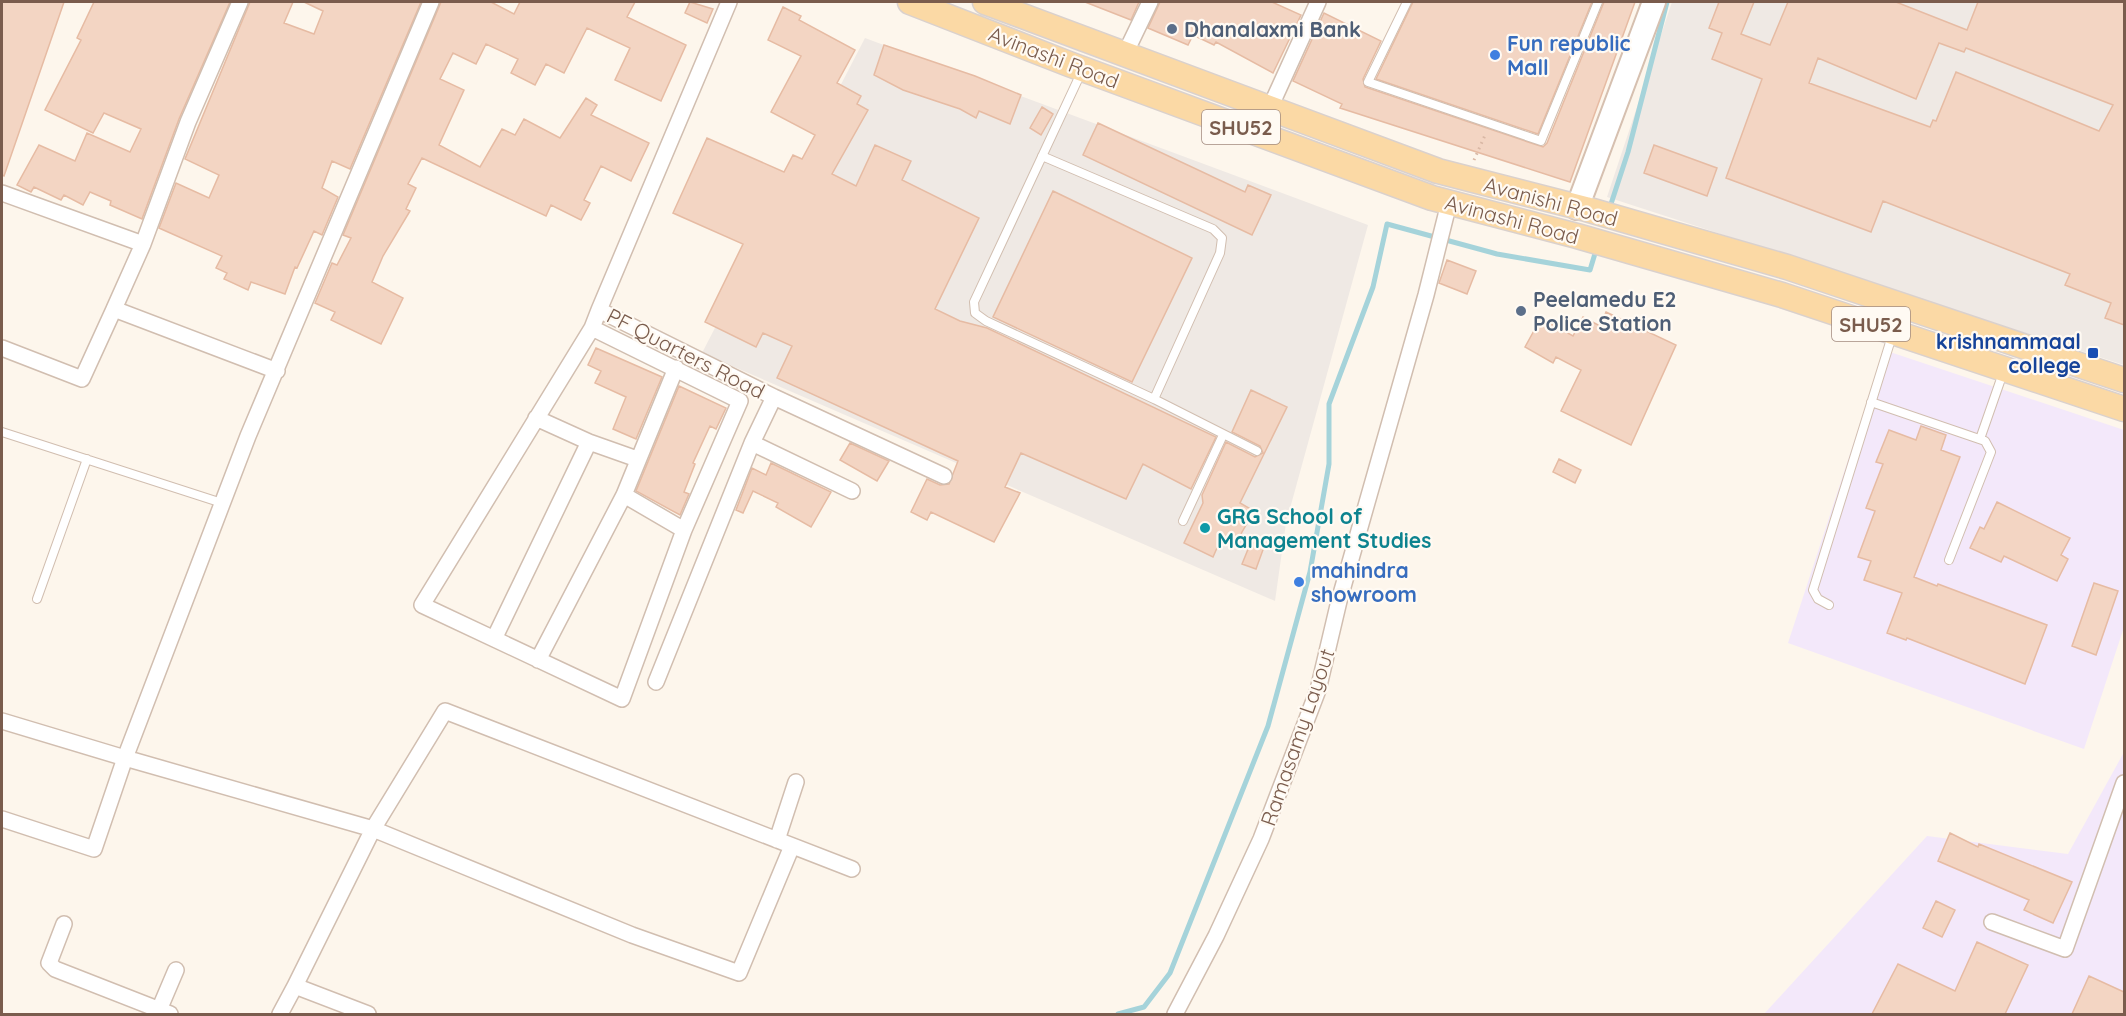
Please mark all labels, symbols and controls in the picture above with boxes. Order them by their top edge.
place label: Dhanalaxmi Bank [1184,16,1361,42]
street label: Avinashi Road [985,20,1123,94]
marker: Dhanalaxmi Bank [1165,22,1179,36]
place label: Fun republic Mall [1507,30,1631,80]
marker: Fun republic Mall [1488,48,1502,62]
road number: SHU52 [1202,110,1280,144]
street label: Avanishi Road [1481,171,1621,231]
street label: Avinashi Road [1442,189,1582,249]
place label: Peelamedu E2 Police Station [1533,286,1677,336]
street label: PF Quarters Road [603,302,769,404]
marker: Peelamedu E2 Police Station [1514,304,1528,318]
road number: SHU52 [1832,307,1910,341]
place label: krishnammaal college [1936,328,2081,378]
marker: krishnammaal college [2086,346,2100,360]
place label: GRG School of Management Studies [1217,503,1431,553]
marker: GRG School of Management Studies [1198,521,1212,535]
place label: mahindra showroom [1311,557,1417,607]
marker: mahindra showroom [1292,575,1306,589]
street label: Ramasamy Layout [1254,645,1340,829]

